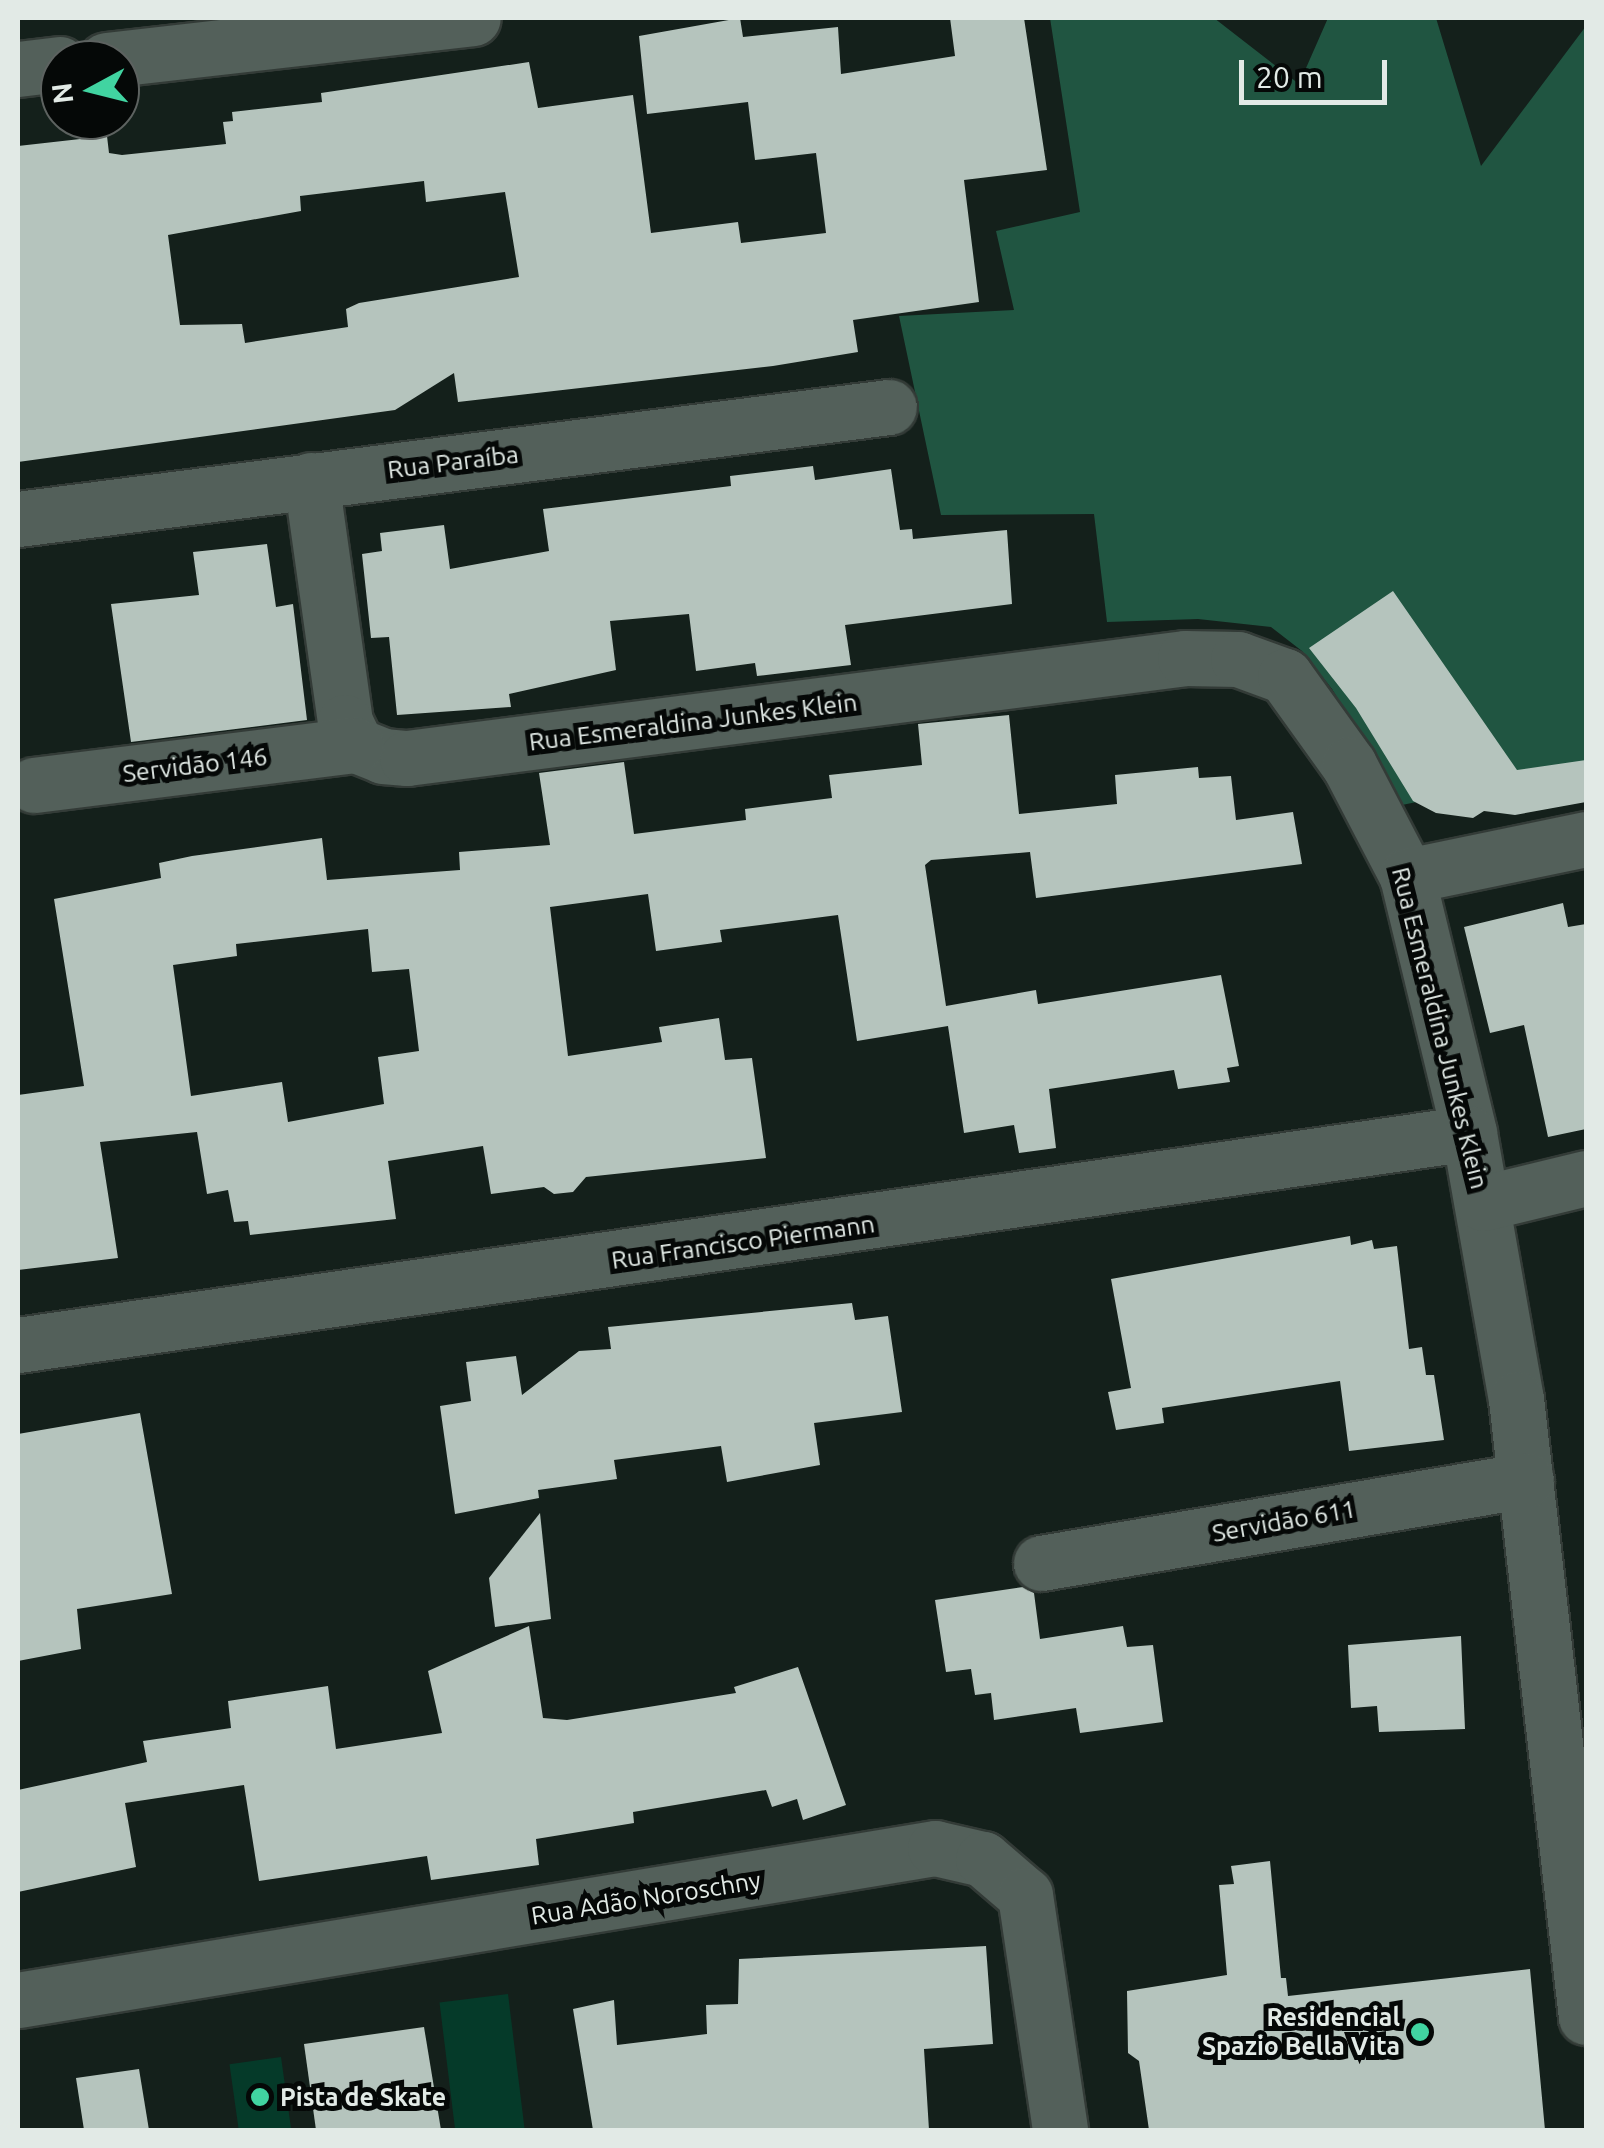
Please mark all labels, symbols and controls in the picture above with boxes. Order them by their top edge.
north arrow [40,40,140,140]
scale bar [1244,40,1392,102]
text: 20 m [1256,60,1323,94]
text: N [45,81,78,106]
street label: Rua Paraíba [386,439,520,485]
street label: Rua Esmeraldina Junkes Klein [527,687,859,757]
street label: Servidão 146 [121,741,269,789]
street label: Rua Esmeraldina Junkes Klein [1385,864,1495,1192]
street label: Rua Francisco Piermann [609,1209,877,1275]
street label: Servidão 611 [1210,1494,1358,1548]
street label: Rua Adão Noroschny [529,1865,763,1931]
place label: Residencial Spazio Bella Vita [1202,2003,1400,2062]
marker: Residencial Spazio Bella Vita [1409,2021,1431,2043]
place label: Pista de Skate [280,2082,446,2112]
marker: Pista de Skate [249,2086,271,2108]

